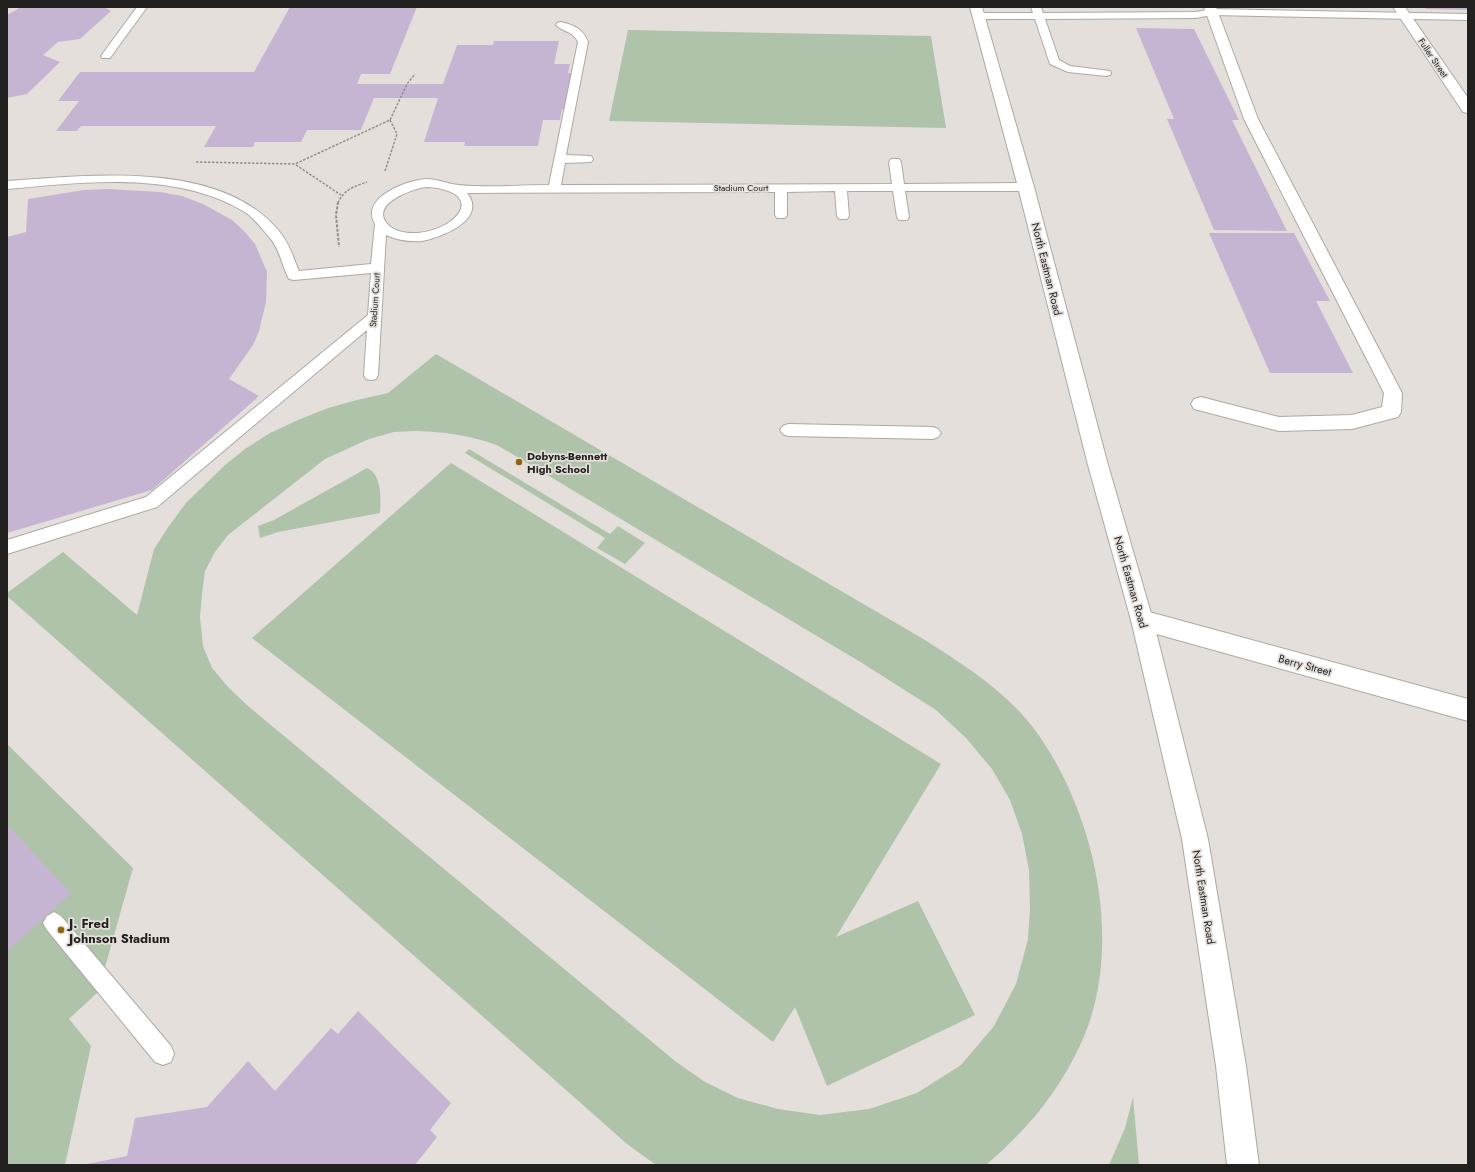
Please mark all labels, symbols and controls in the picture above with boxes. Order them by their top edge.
street label: Fuller Street [1415,35,1452,81]
street label: Stadium Court [714,181,769,194]
street label: North Eastman Road [1028,221,1066,317]
street label: Stadium Court [366,272,383,328]
place label: Dobyns-Bennett High School [527,448,608,477]
marker: Dobyns-Bennett High School [514,457,524,467]
street label: North Eastman Road [1110,534,1152,630]
street label: Berry Street [1277,650,1334,680]
street label: North Eastman Road [1189,849,1219,945]
place label: J. Fred Johnson Stadium [66,914,170,948]
marker: J. Fred Johnson Stadium [56,925,66,935]

